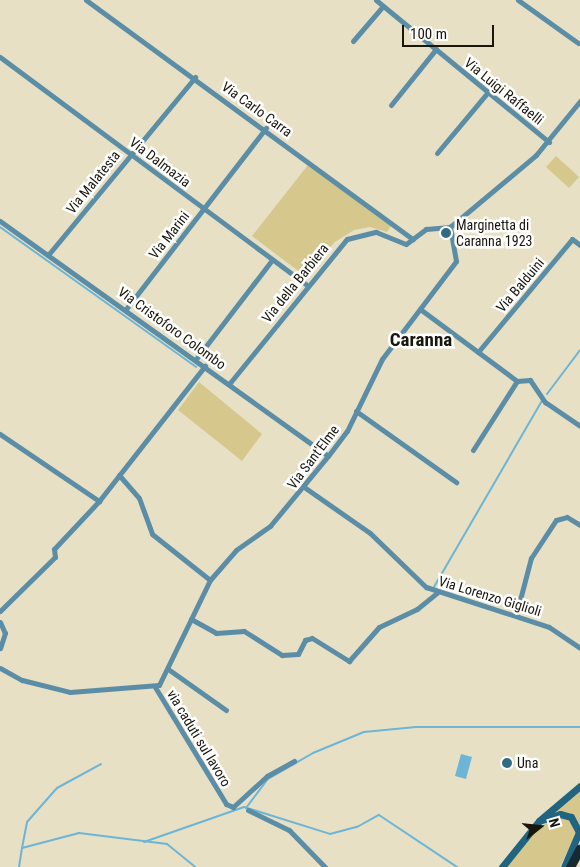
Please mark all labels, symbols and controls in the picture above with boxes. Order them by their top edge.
scale bar [405,15,498,47]
text: 100 m [410,25,447,43]
street label: Via Luigi Raffaelli [461,54,547,128]
street label: Via Carlo Carra [219,78,295,140]
street label: Via Dalmazia [126,134,194,190]
street label: Via Malatesta [63,147,123,217]
street label: Via Marini [145,208,193,262]
place label: Marginetta di Caranna 1923 [456,217,532,250]
marker: Marginetta di Caranna 1923 [440,227,452,239]
street label: Via della Barbiera [258,240,332,326]
street label: Via Balduini [493,255,547,315]
street label: Via Cristoforo Colombo [115,283,229,373]
district label: Caranna [390,329,452,351]
street label: Via Sant'Elme [284,422,342,492]
street label: Via Lorenzo Giglioli [437,572,543,620]
street label: via caduti sul lavoro [163,687,235,789]
place label: Una [517,755,538,771]
marker: Una [501,757,513,769]
north arrow [515,802,565,852]
text: N [546,817,563,829]

